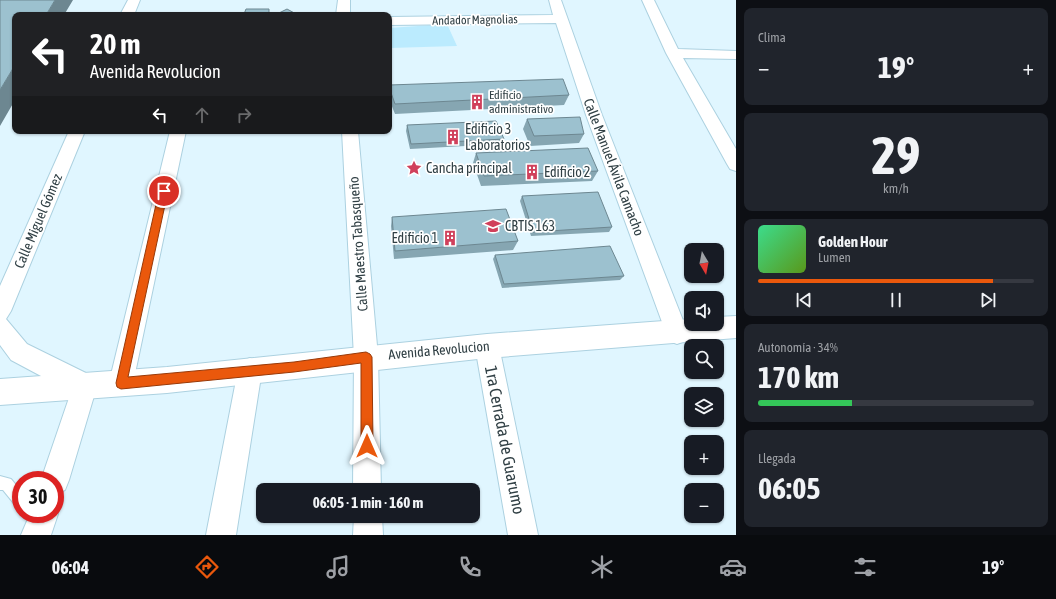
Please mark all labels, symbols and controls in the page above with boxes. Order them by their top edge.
street label: Andador Magnolias [432,12,518,28]
icon: left [24,28,76,80]
text: 20 m [90,28,140,60]
text: Clima [758,30,786,45]
text: 19° [878,50,914,84]
text: − [758,54,769,80]
text: + [1023,54,1034,80]
text: Avenida Revolucion [90,61,221,82]
place label: Edificio administrativo [489,88,554,116]
building icon: Edificio administrativo [468,93,486,111]
street label: Calle Manuel Ávila Camacho [580,96,648,238]
icon: left [149,104,171,126]
icon: ahead [191,104,213,126]
icon: right [233,104,255,126]
place label: Edificio 3 Laboratorios [465,121,530,153]
text: 29 [872,125,920,185]
building icon: Edificio 3 Laboratorios [444,128,462,146]
place icon: Cancha principal [405,159,423,177]
place label: Cancha principal [426,160,512,176]
building icon: Edificio 2 [523,163,541,181]
place label: Edificio 2 [544,164,590,180]
street label: Calle Miguel Gómez [11,171,65,271]
pin [147,174,181,208]
street label: Calle Maestro Tabasqueño [345,176,371,312]
icon: arrive [153,180,175,202]
text: km/h [883,181,909,196]
school or university icon: CBTIS 163 [484,217,502,235]
place label: CBTIS 163 [505,218,555,234]
building icon: Edificio 1 [441,229,459,247]
place label: Edificio 1 [392,230,438,246]
text: Golden Hour [818,233,888,250]
north arrow [684,243,724,283]
map controls [684,243,724,523]
text: Lumen [818,250,851,265]
icon: previous [793,289,815,311]
icon: pause [885,289,907,311]
icon: next [977,289,999,311]
button: sound [684,291,724,331]
street label: Avenida Revolucion [388,338,490,362]
button: search [684,339,724,379]
text: Autonomía · 34% [758,340,838,355]
text: 170 km [758,360,839,394]
street label: 1ra Cerrada de Guarumo [481,364,529,516]
button: layers [684,387,724,427]
position arrow [346,425,388,467]
button: + [684,435,724,475]
text: Llegada [758,451,796,466]
speed limit sign: 30 [12,471,64,523]
text: 06:05 [758,471,820,505]
button: − [684,483,724,523]
text: 06:05 · 1 min · 160 m [313,494,423,511]
icon: directions [193,553,221,581]
icon: music [324,553,352,581]
icon: phone [456,553,484,581]
icon: climate [588,553,616,581]
icon: car [719,553,747,581]
icon: filters [851,553,879,581]
text: 06:04 [52,557,89,578]
text: 19° [982,557,1004,578]

